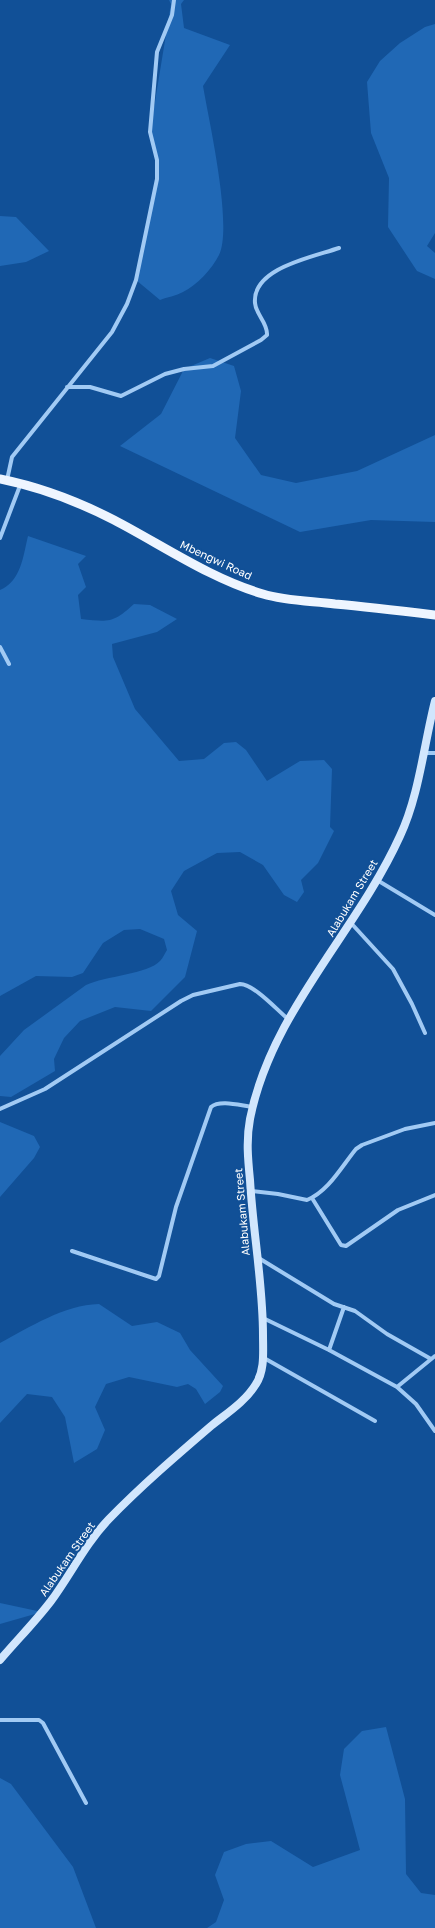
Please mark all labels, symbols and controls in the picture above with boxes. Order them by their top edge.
street label: Mbengwi Road [178,537,254,582]
street label: Alabukam Street [323,857,380,939]
street label: Alabukam Street [231,1168,252,1256]
street label: Alabukam Street [36,1519,97,1598]

